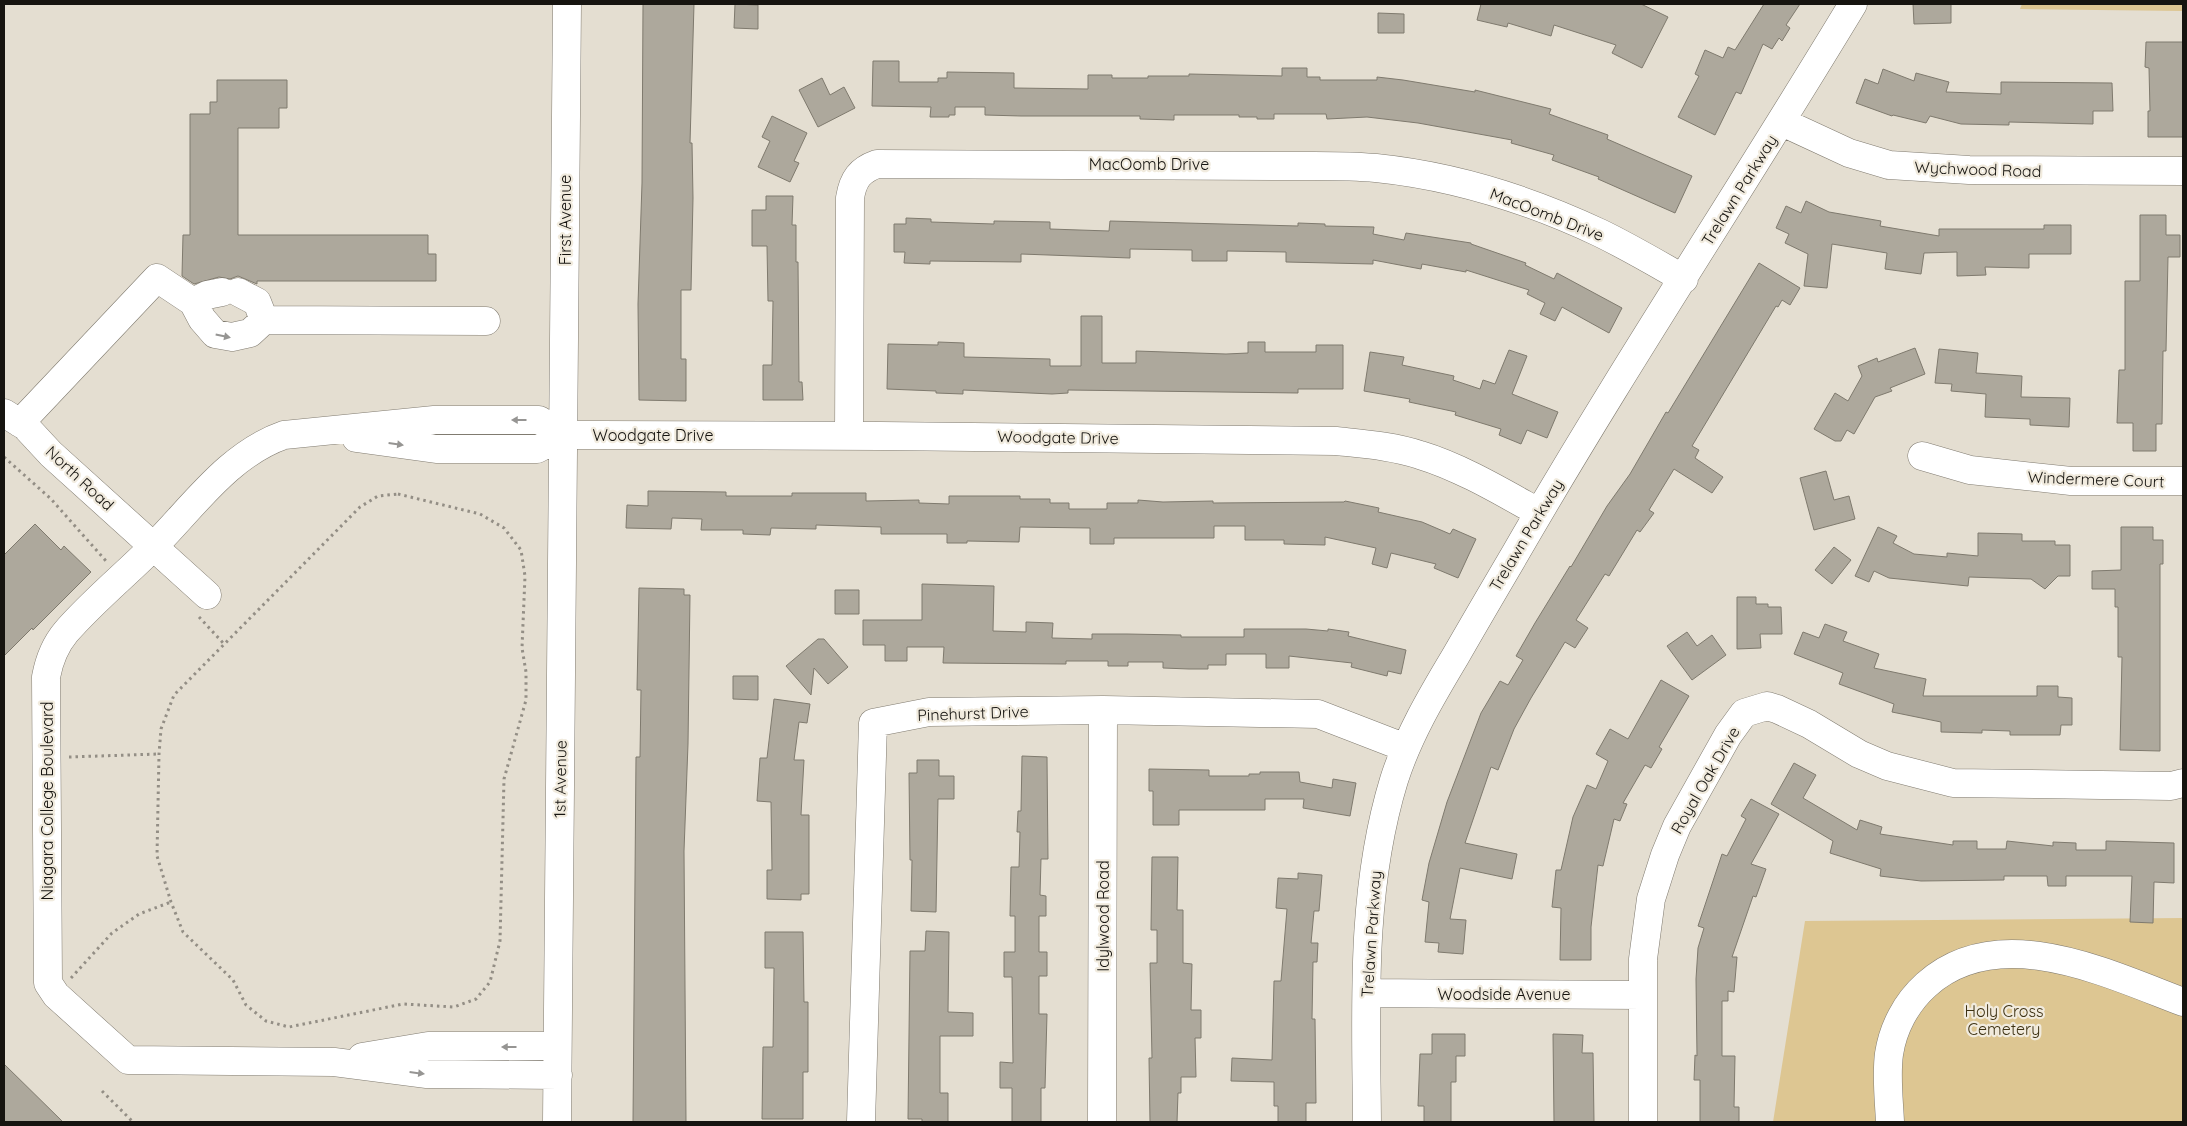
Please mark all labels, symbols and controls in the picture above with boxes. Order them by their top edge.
street label: Trelawn Parkway [1697,131,1781,249]
street label: MacOomb Drive [1089,154,1209,174]
street label: Wychwood Road [1914,157,2042,181]
street label: First Avenue [555,175,575,265]
street label: MacOomb Drive [1487,183,1607,245]
one-way arrow [216,332,232,340]
one-way arrow [511,416,527,424]
street label: Woodgate Drive [592,425,714,445]
street label: Woodgate Drive [997,426,1119,448]
one-way arrow [388,440,404,448]
street label: North Road [42,441,118,515]
street label: Windermere Court [2027,467,2165,491]
street label: Trelawn Parkway [1485,475,1567,595]
street label: Niagara College Boulevard [37,701,57,901]
street label: Pinehurst Drive [917,701,1029,725]
street label: Royal Oak Drive [1666,723,1744,837]
street label: 1st Avenue [549,740,571,818]
street label: Idylwood Road [1093,860,1113,972]
street label: Trelawn Parkway [1357,870,1385,998]
street label: Woodside Avenue [1438,984,1571,1004]
park label: Holy Cross Cemetery [1964,1001,2044,1039]
one-way arrow [500,1043,516,1051]
one-way arrow [409,1069,425,1077]

